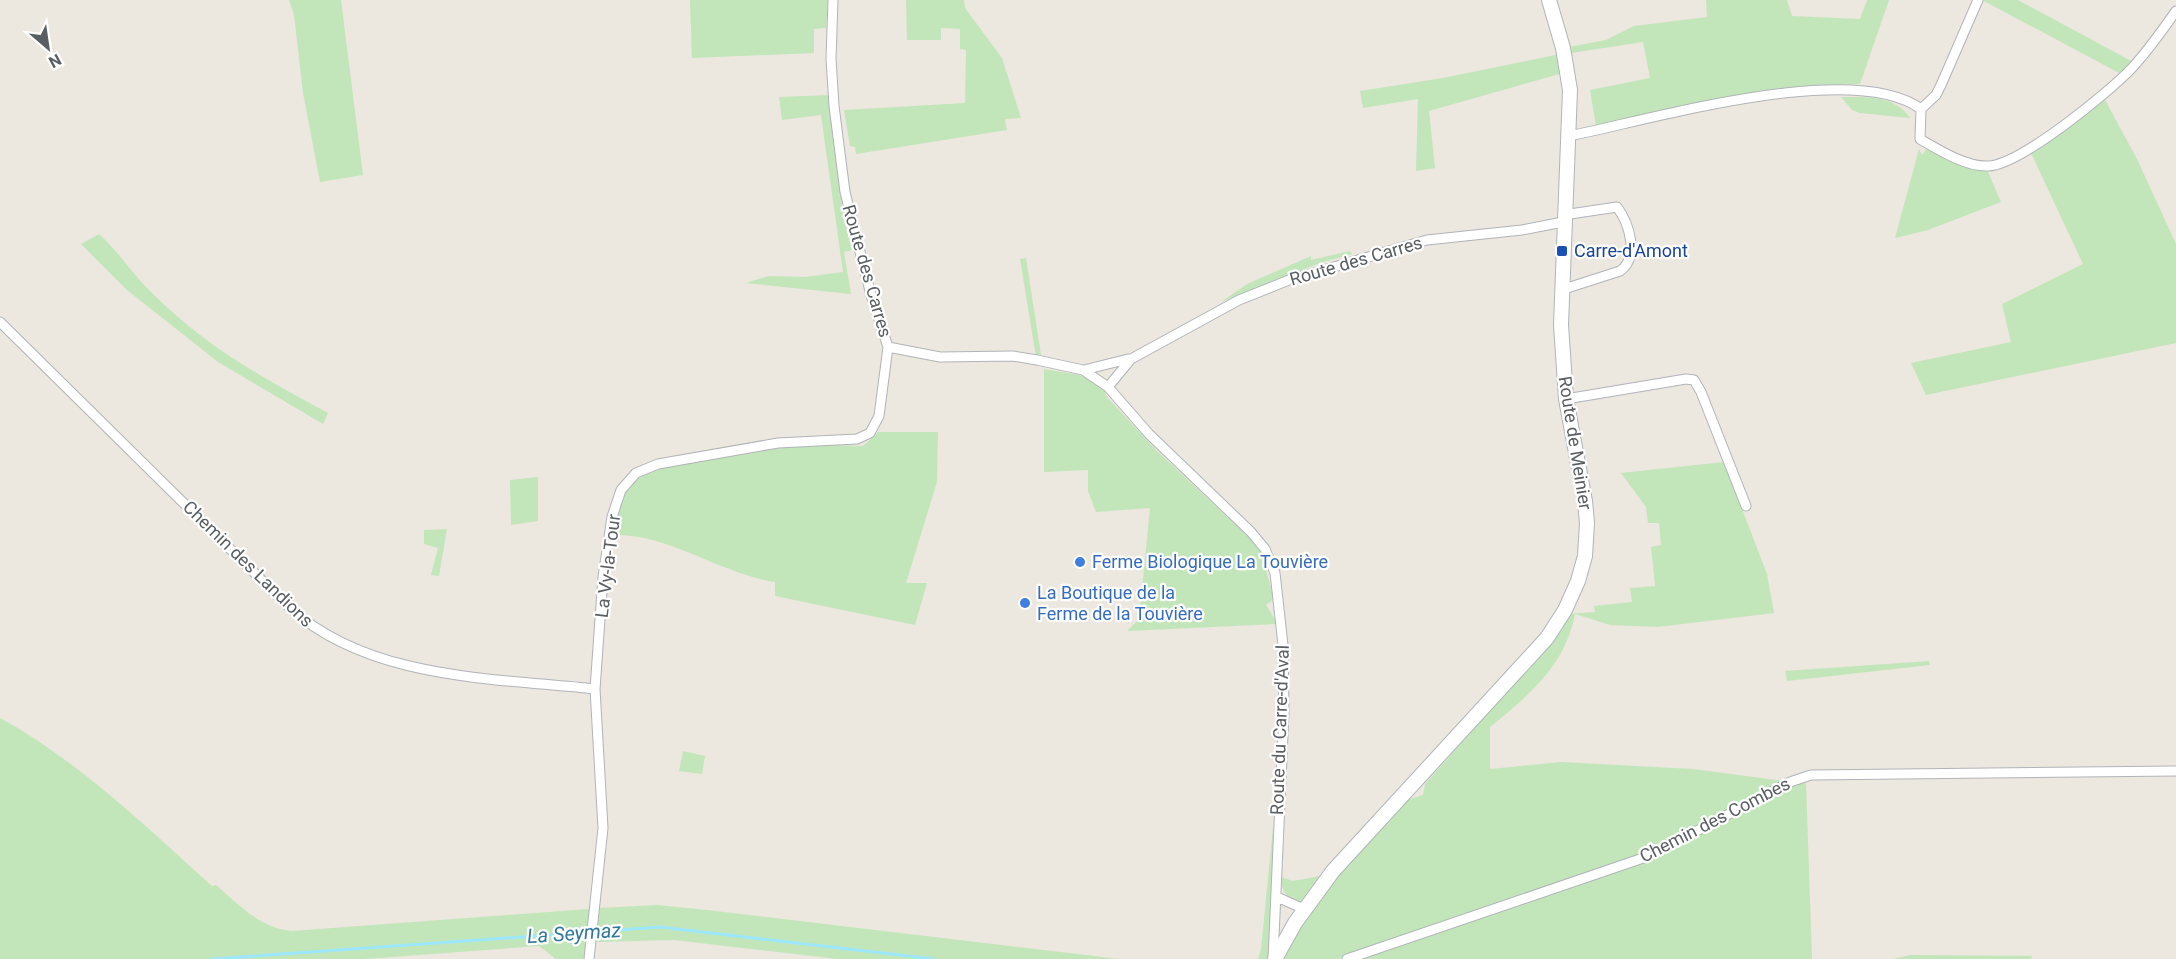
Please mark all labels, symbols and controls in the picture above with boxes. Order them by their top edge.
north arrow [18,18,78,78]
text: N [45,50,65,72]
street label: Route des Carres [839,202,896,340]
street label: Route des Carres [1287,232,1425,289]
place label: Carre-d'Amont [1574,240,1688,261]
marker: Carre-d'Amont [1555,244,1569,258]
street label: Route de Meinier [1555,375,1596,511]
street label: Chemin des Landions [179,496,318,631]
street label: La Vy-la-Tour [591,513,624,619]
place label: Ferme Biologique La Touvière [1092,551,1328,572]
marker: Ferme Biologique La Touvière [1073,555,1087,569]
place label: La Boutique de la Ferme de la Touvière [1037,582,1203,624]
marker: La Boutique de la Ferme de la Touvière [1018,596,1032,610]
street label: Route du Carre-d'Aval [1266,645,1293,815]
street label: Chemin des Combes [1636,773,1793,867]
water label: La Seymaz [526,918,622,948]

